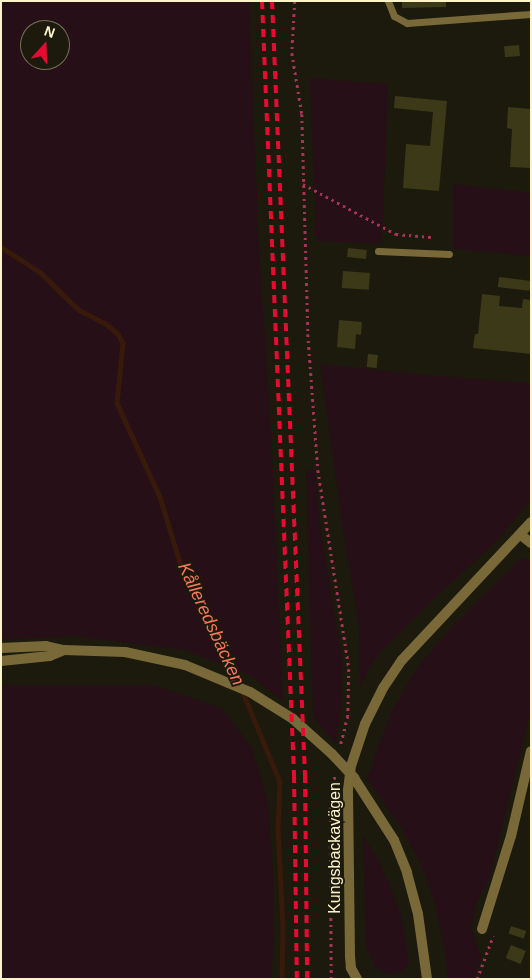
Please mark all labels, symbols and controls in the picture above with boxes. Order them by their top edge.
north arrow [20,20,70,70]
text: N [42,23,57,41]
water label: Kålleredsbäcken [173,559,249,689]
street label: Kungsbackavägen [325,782,345,914]

